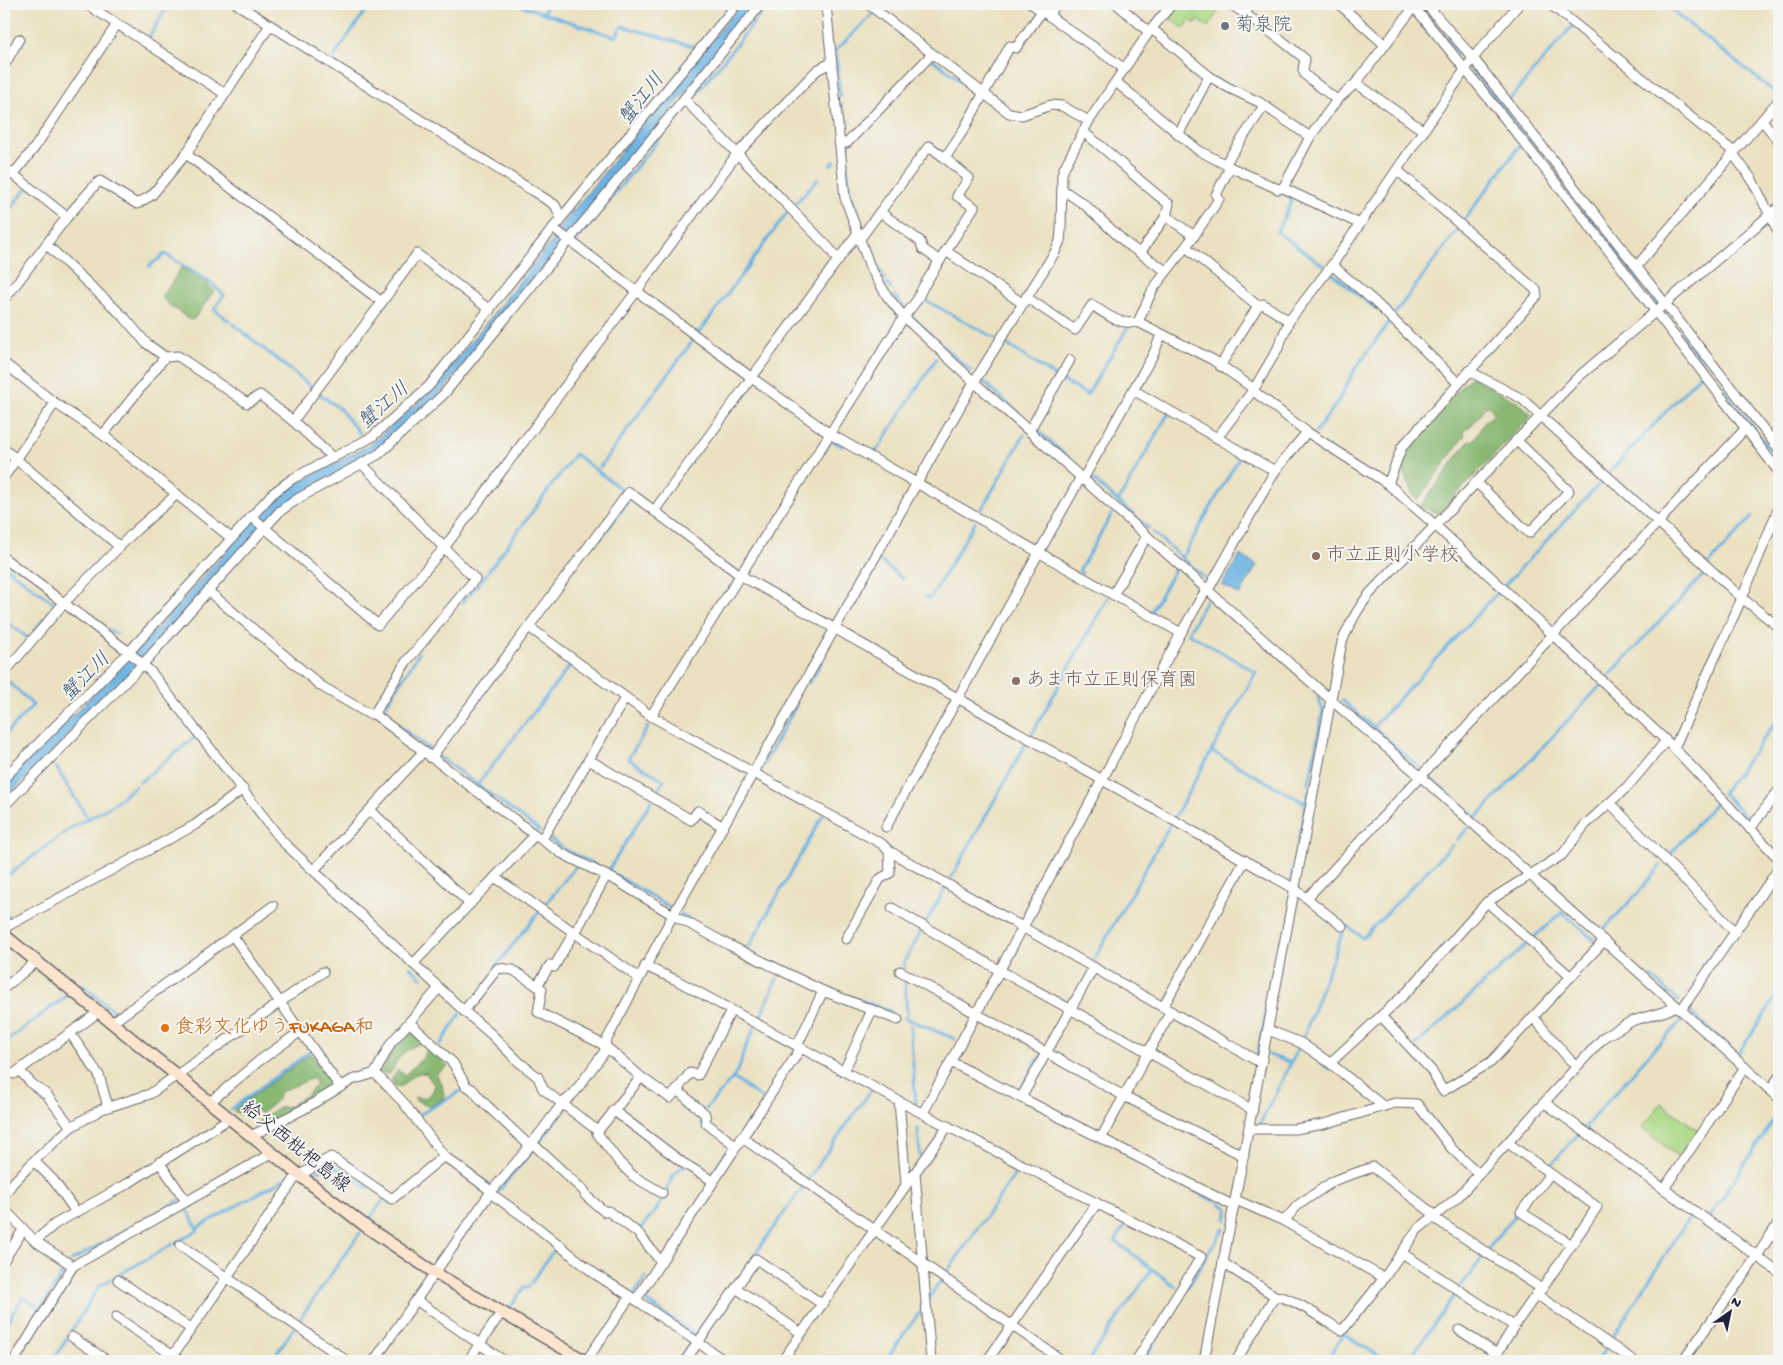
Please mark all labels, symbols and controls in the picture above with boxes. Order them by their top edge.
place label: 菊泉院 [1235,14,1292,38]
marker: 菊泉院 [1219,20,1231,32]
water label: 蟹江川 [614,68,671,131]
water label: 蟹江川 [354,377,415,435]
place label: 市立正則小学校 [1326,544,1459,568]
marker: 市立正則小学校 [1310,550,1322,562]
water label: 蟹江川 [56,647,116,707]
place label: あま市立正則保育園 [1026,669,1197,693]
marker: あま市立正則保育園 [1010,675,1022,687]
place label: 食彩文化ゆうFUKAGA和 [175,1016,374,1040]
marker: 食彩文化ゆうFUKAGA和 [159,1022,171,1034]
street label: 給父西枇杷島線 [236,1096,355,1199]
north arrow [1706,1288,1756,1338]
text: N [1727,1294,1744,1313]

